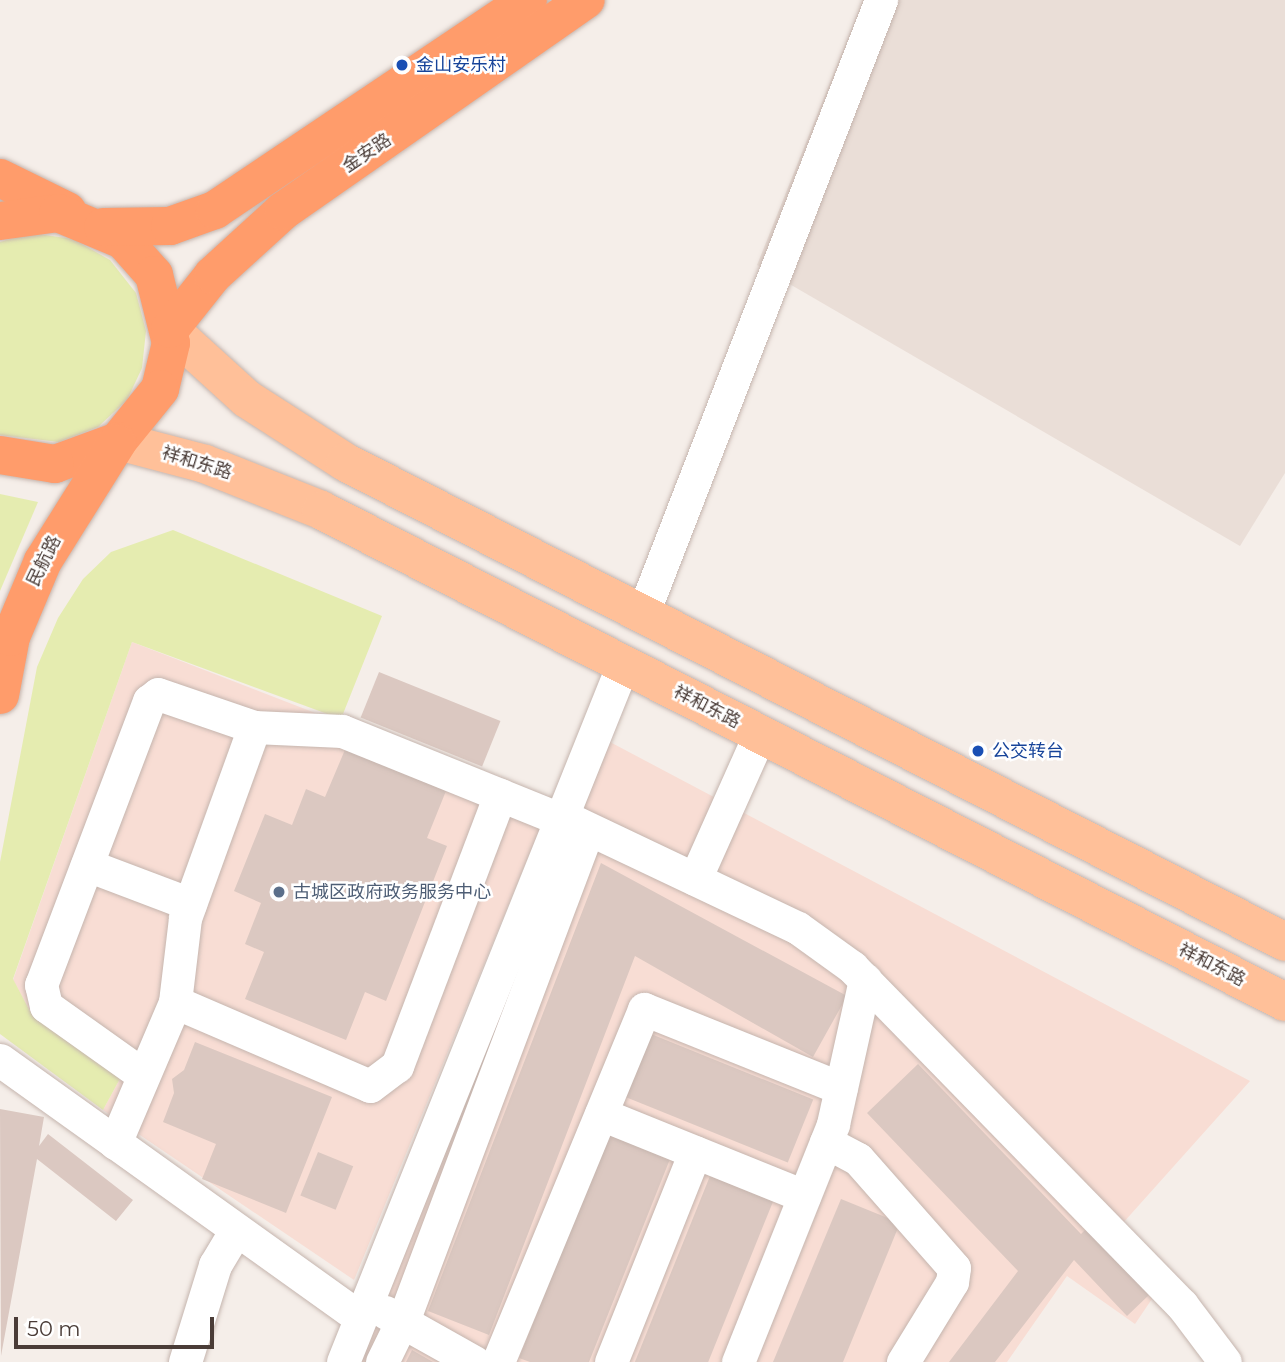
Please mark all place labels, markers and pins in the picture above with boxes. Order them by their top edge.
place label: 金山安乐村 [416,54,506,76]
marker: 金山安乐村 [394,57,410,73]
place label: 公交转台 [992,740,1064,762]
marker: 公交转台 [970,743,986,759]
place label: 古城区政府政务服务中心 [293,881,491,903]
marker: 古城区政府政务服务中心 [271,884,287,900]

